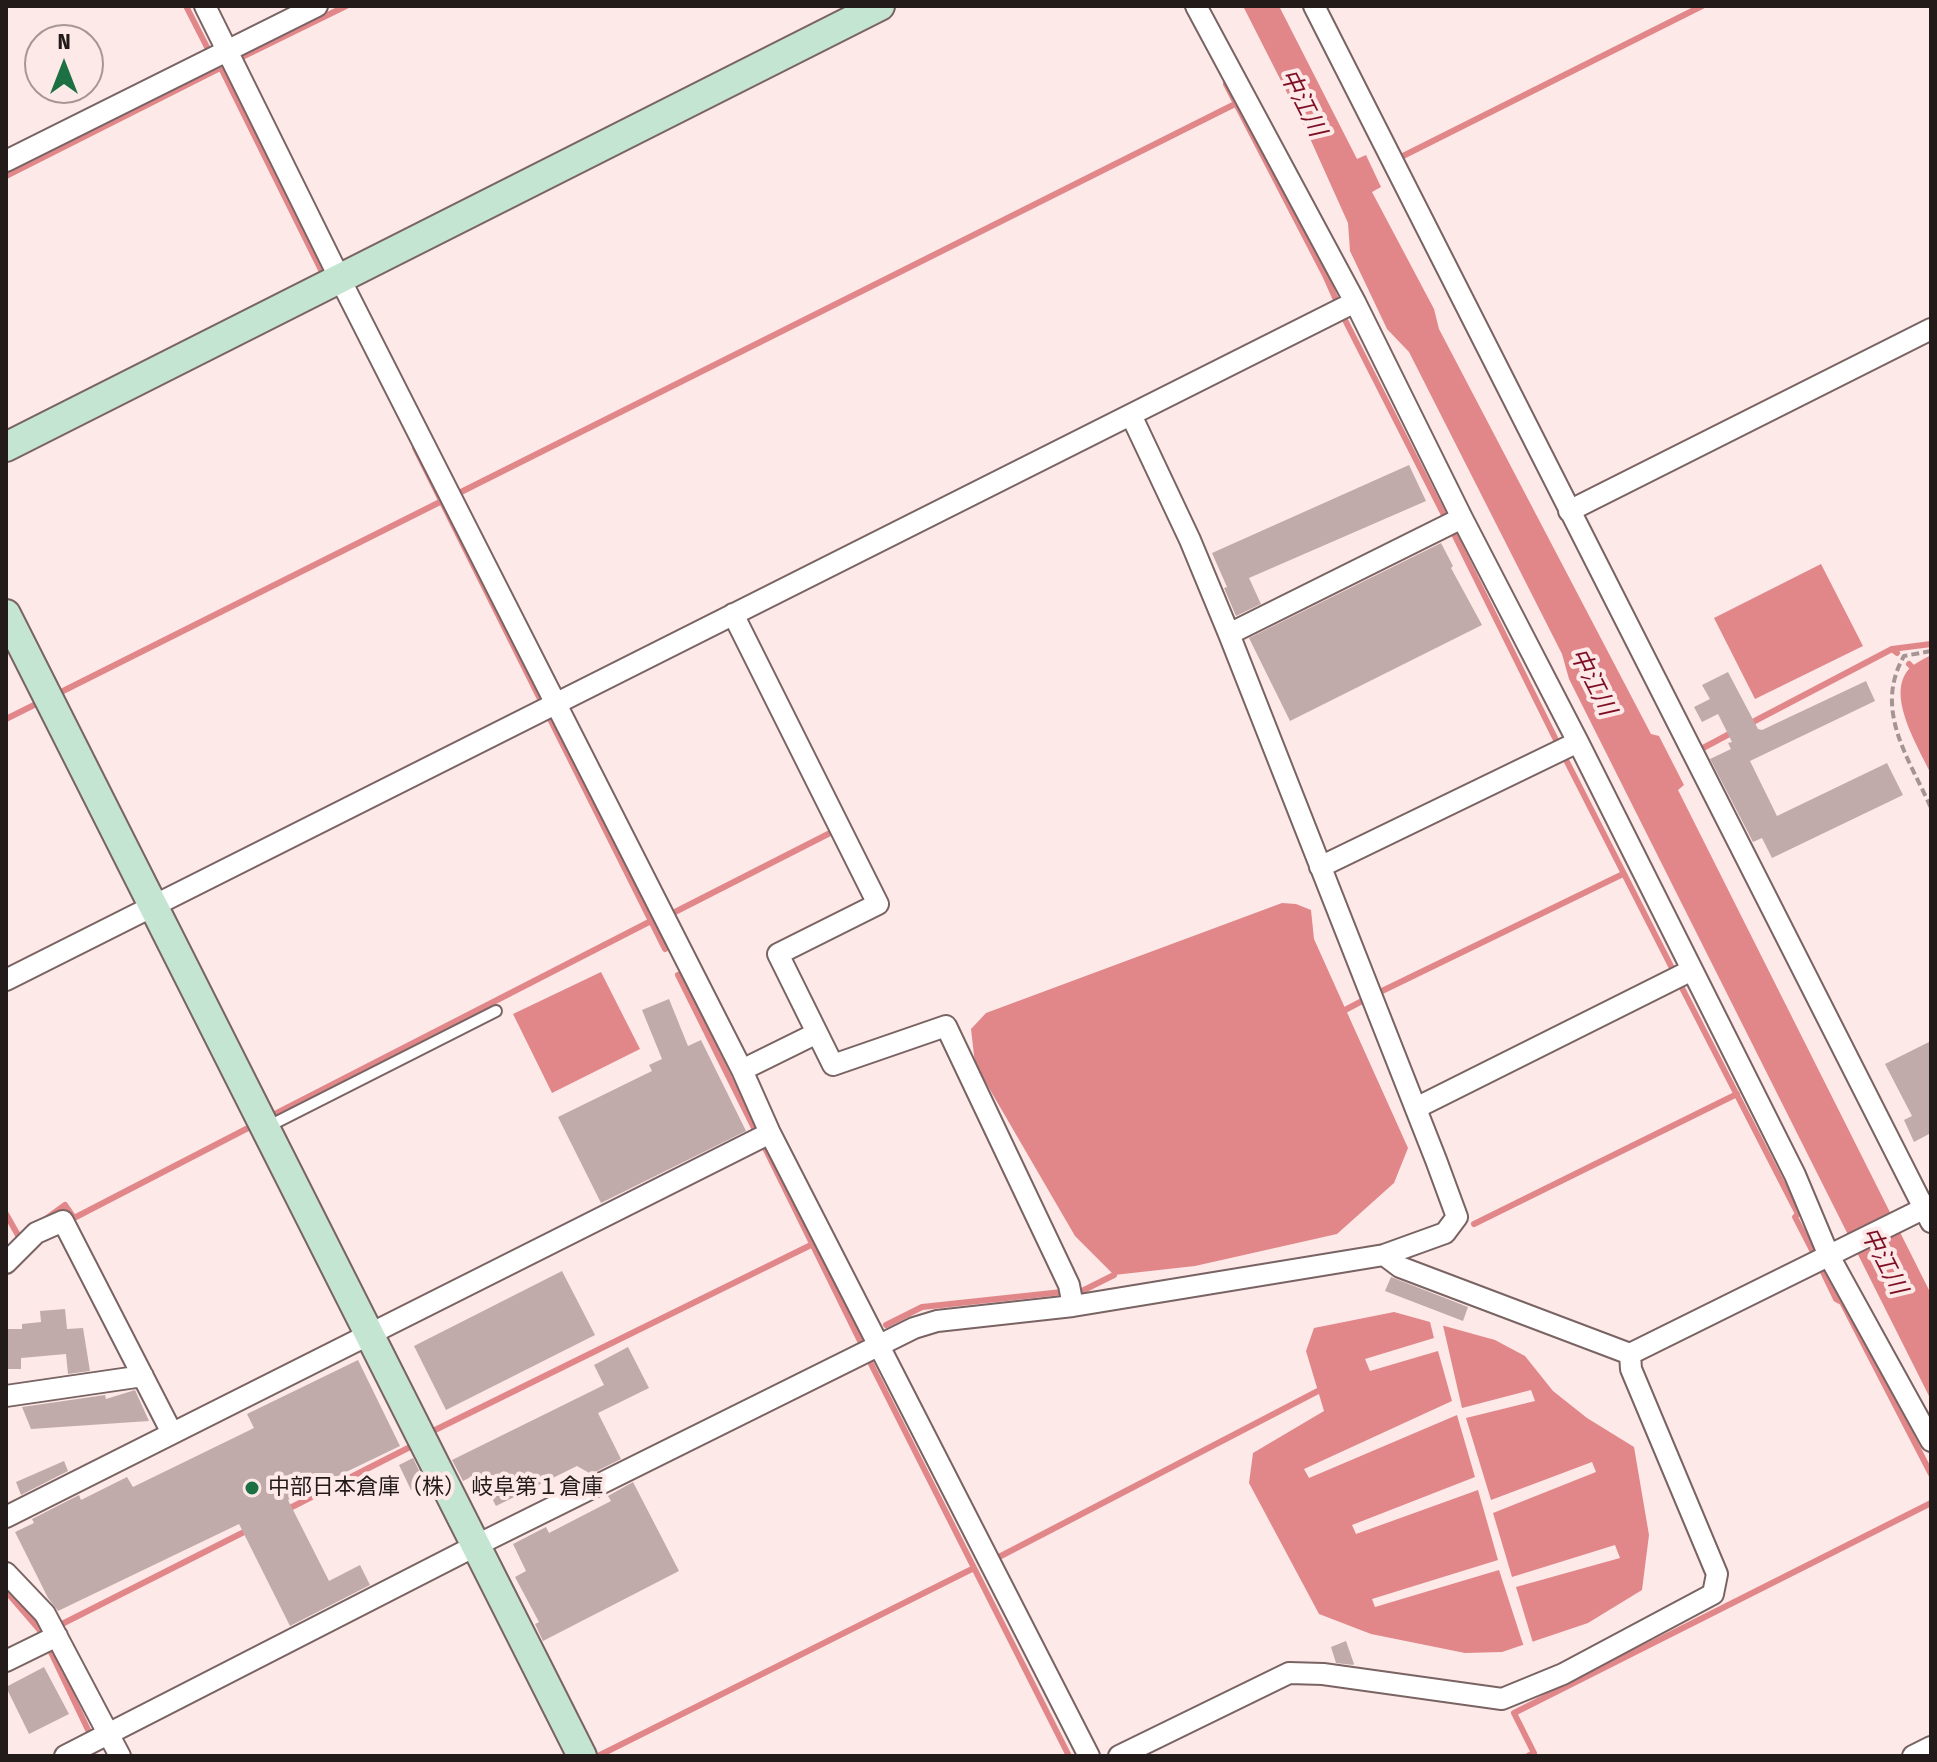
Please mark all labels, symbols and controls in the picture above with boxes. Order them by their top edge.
north arrow [24,24,104,104]
text: N [57,28,71,55]
water label: 中江川 [1273,64,1331,142]
water label: 中江川 [1563,643,1621,721]
water label: 中江川 [1854,1222,1912,1300]
place label: 中部日本倉庫（株） 岐阜第１倉庫 [268,1475,603,1501]
marker: 中部日本倉庫（株） 岐阜第１倉庫 [243,1479,261,1497]

